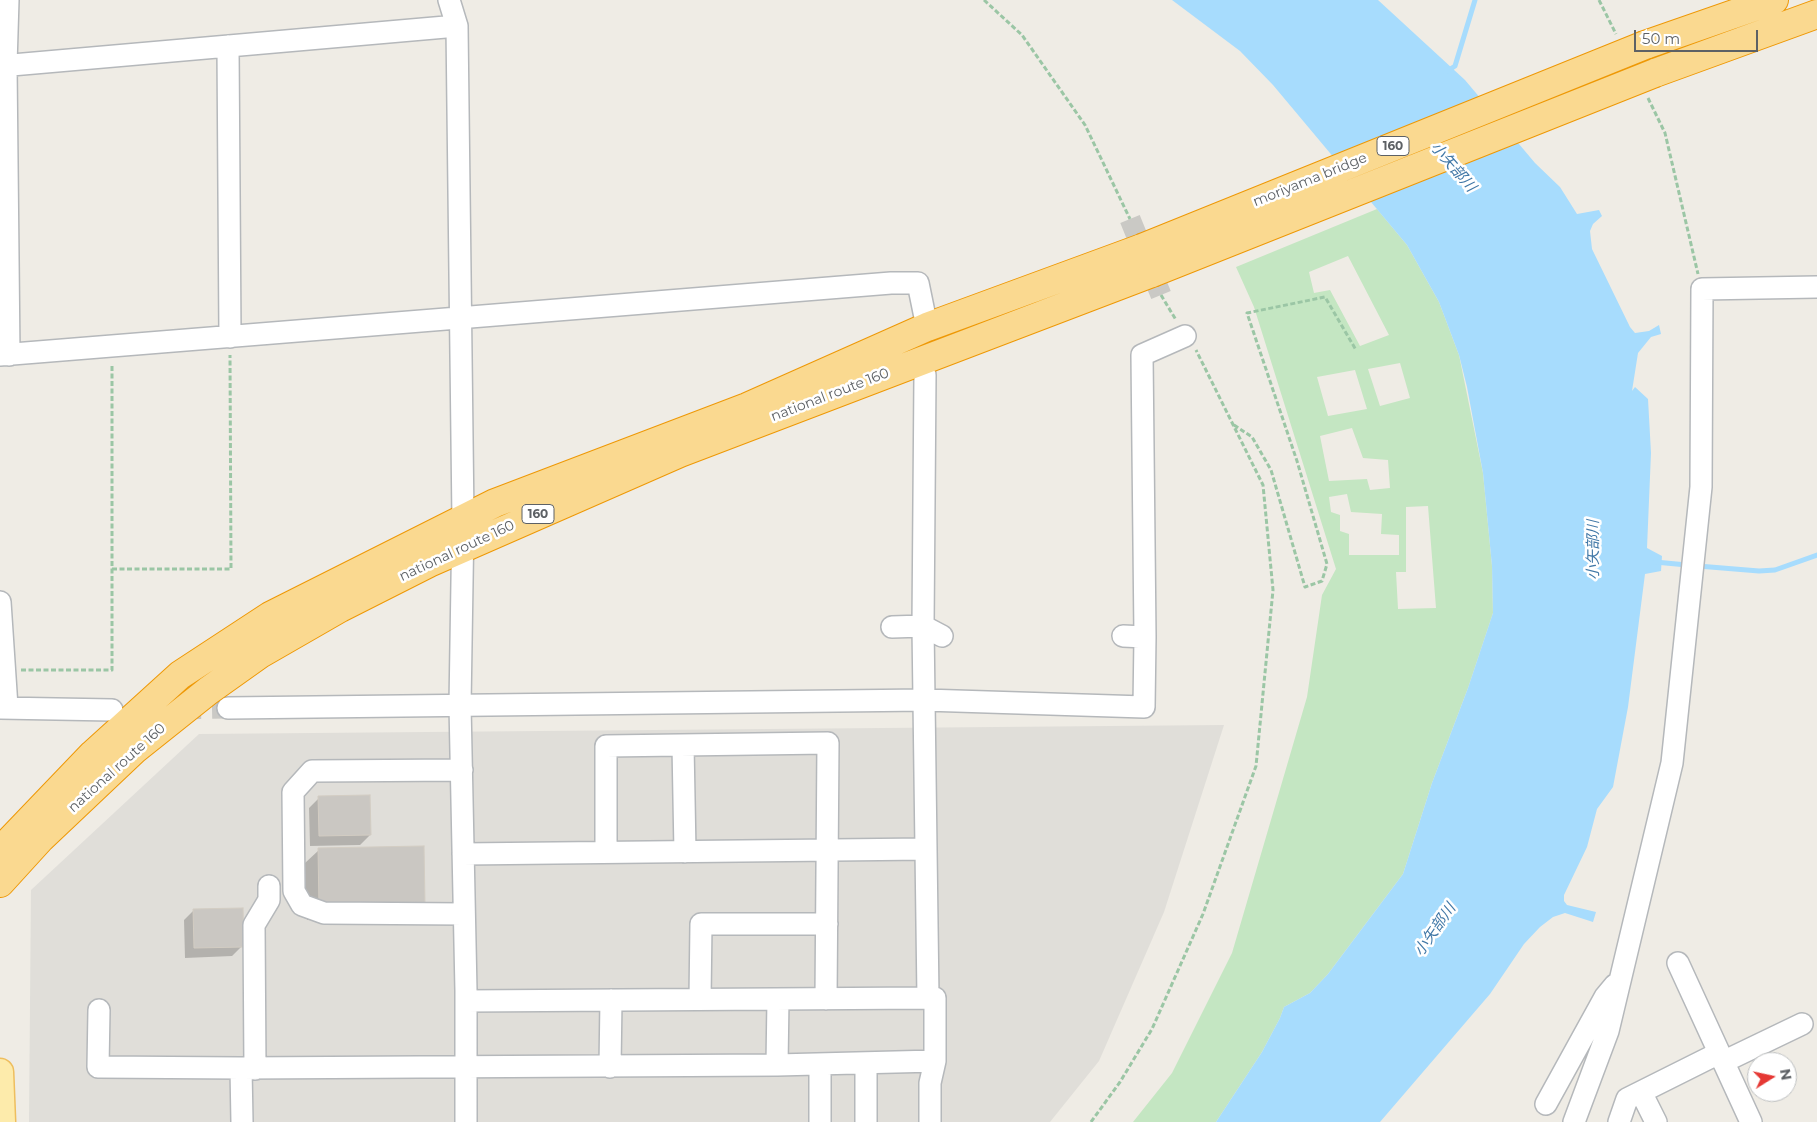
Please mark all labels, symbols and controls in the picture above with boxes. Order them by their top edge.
scale bar [1637,20,1761,52]
text: 50 m [1642,29,1680,48]
road number: 160 [1377,136,1409,156]
water label: 小矢部川 [1427,138,1479,196]
street label: moriyama bridge [1251,149,1369,211]
street label: national route 160 [769,365,891,425]
road number: 160 [522,504,554,524]
street label: national route 160 [397,517,517,585]
water label: 小矢部川 [1585,520,1603,580]
street label: national route 160 [65,720,169,816]
water label: 小矢部川 [1410,900,1460,960]
north arrow [1747,1052,1797,1102]
text: N [1776,1067,1796,1082]

